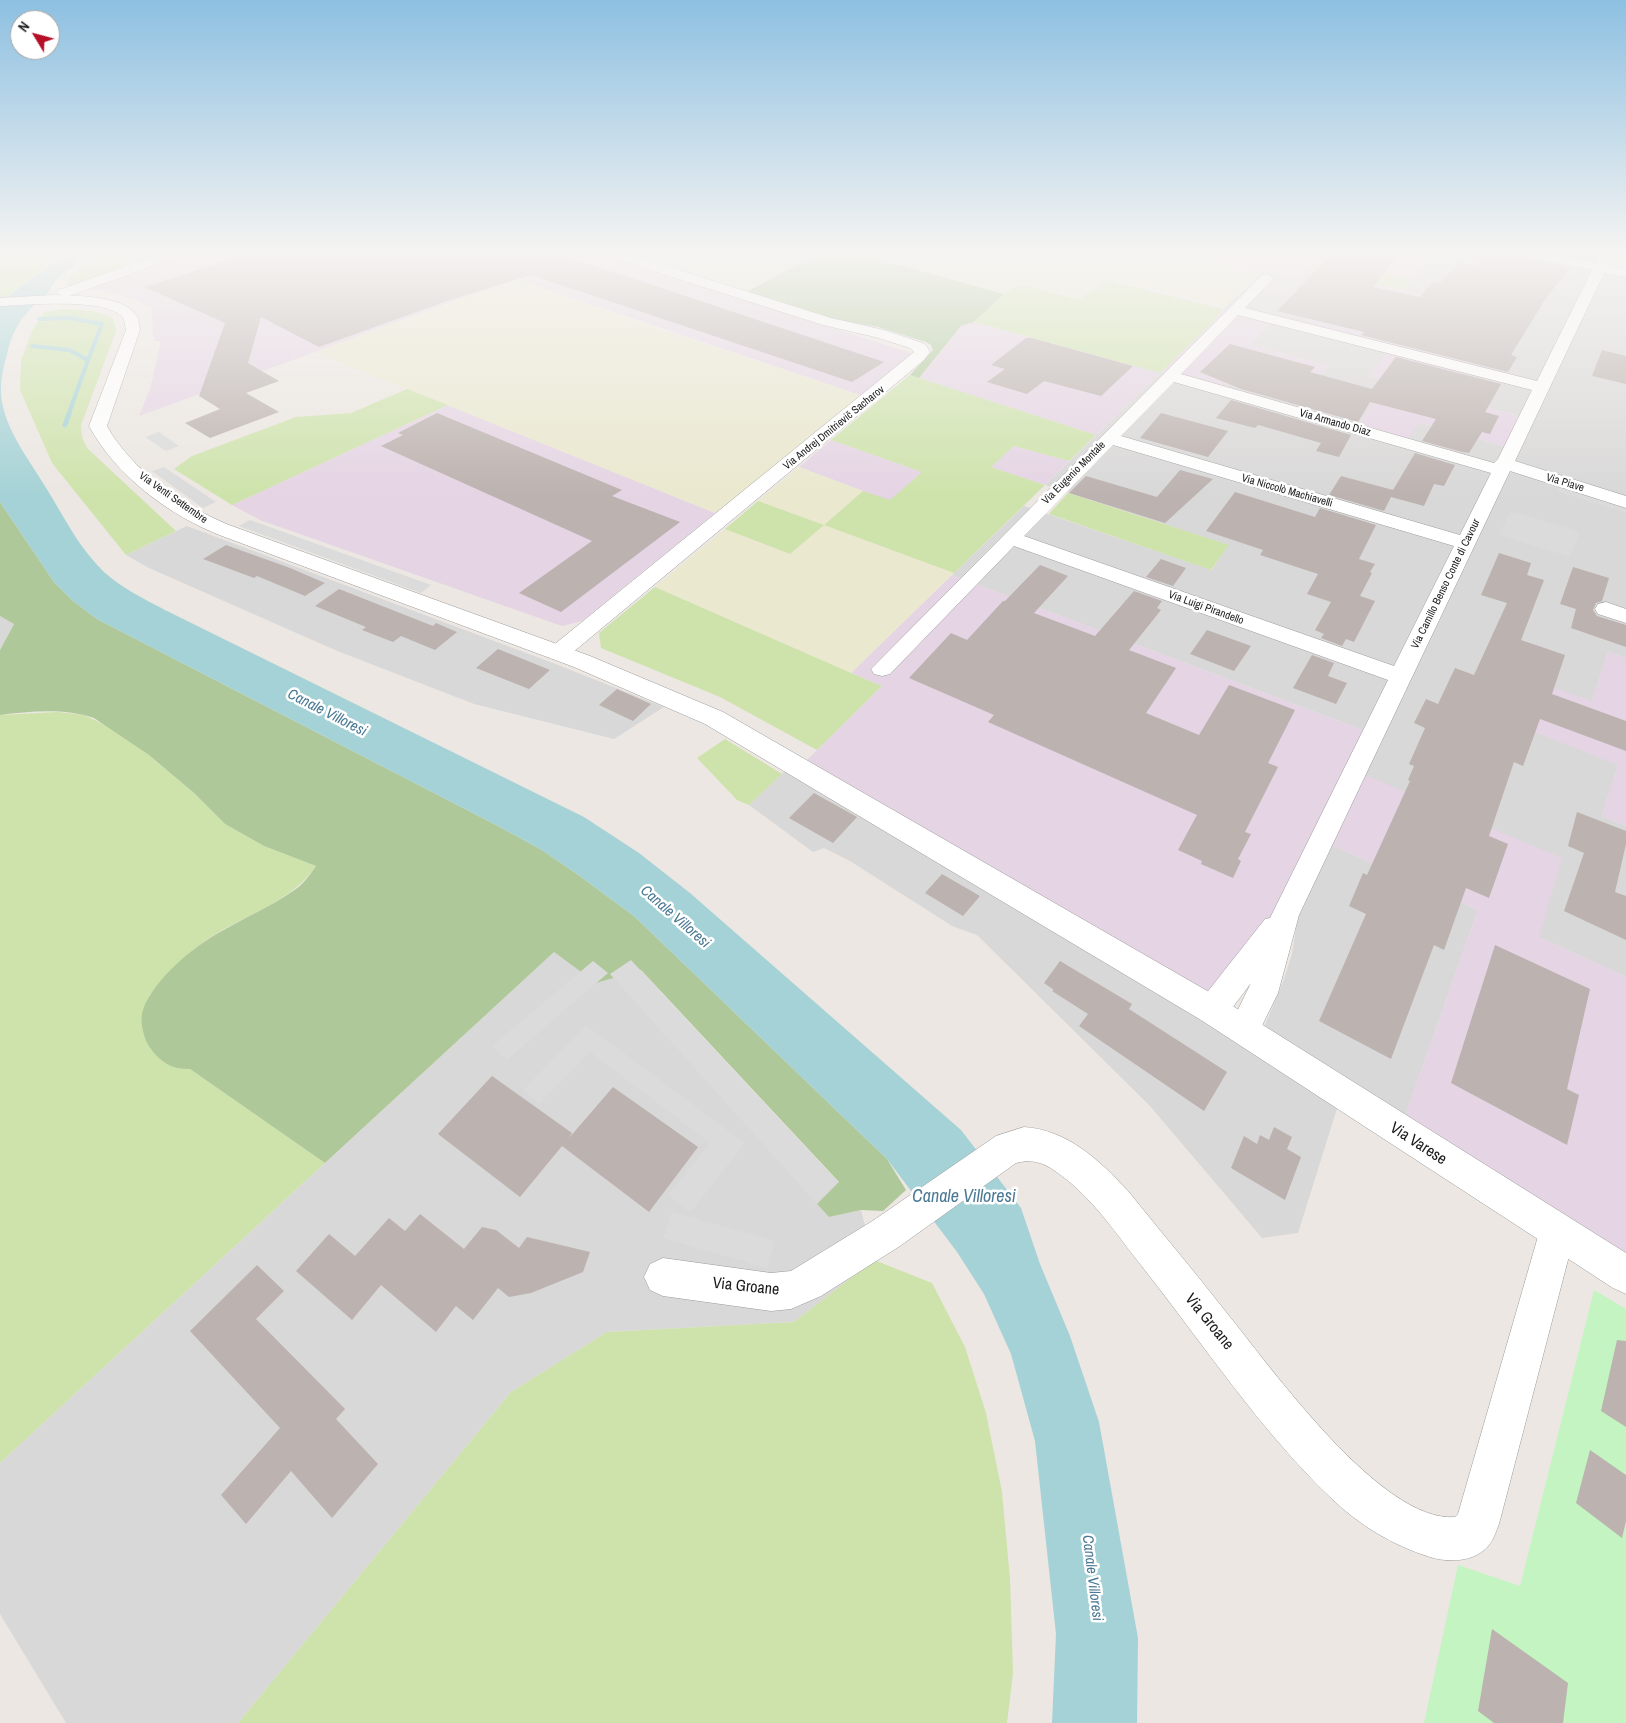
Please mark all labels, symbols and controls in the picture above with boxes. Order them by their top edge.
north arrow [10,10,60,60]
text: N [14,18,33,35]
street label: Via Andrej Dmitrievič Sacharov [781,383,887,473]
street label: Via Armando Diaz [1298,407,1372,439]
street label: Via Eugenio Montale [1040,439,1108,507]
street label: Via Venti Settembre [136,469,210,527]
street label: Via Piave [1544,471,1586,495]
street label: Via Niccolò Machiavelli [1240,472,1334,510]
street label: Via Camillo Benso Conte di Cavour [1409,517,1483,651]
street label: Via Luigi Pirandello [1167,588,1245,628]
water label: Canale Villoresi [284,685,370,741]
water label: Canale Villoresi [636,882,714,952]
street label: Via Varese [1386,1119,1450,1169]
water label: Canale Villoresi [912,1186,1016,1208]
street label: Via Groane [712,1274,780,1300]
street label: Via Groane [1180,1290,1238,1354]
water label: Canale Villoresi [1078,1534,1106,1622]

